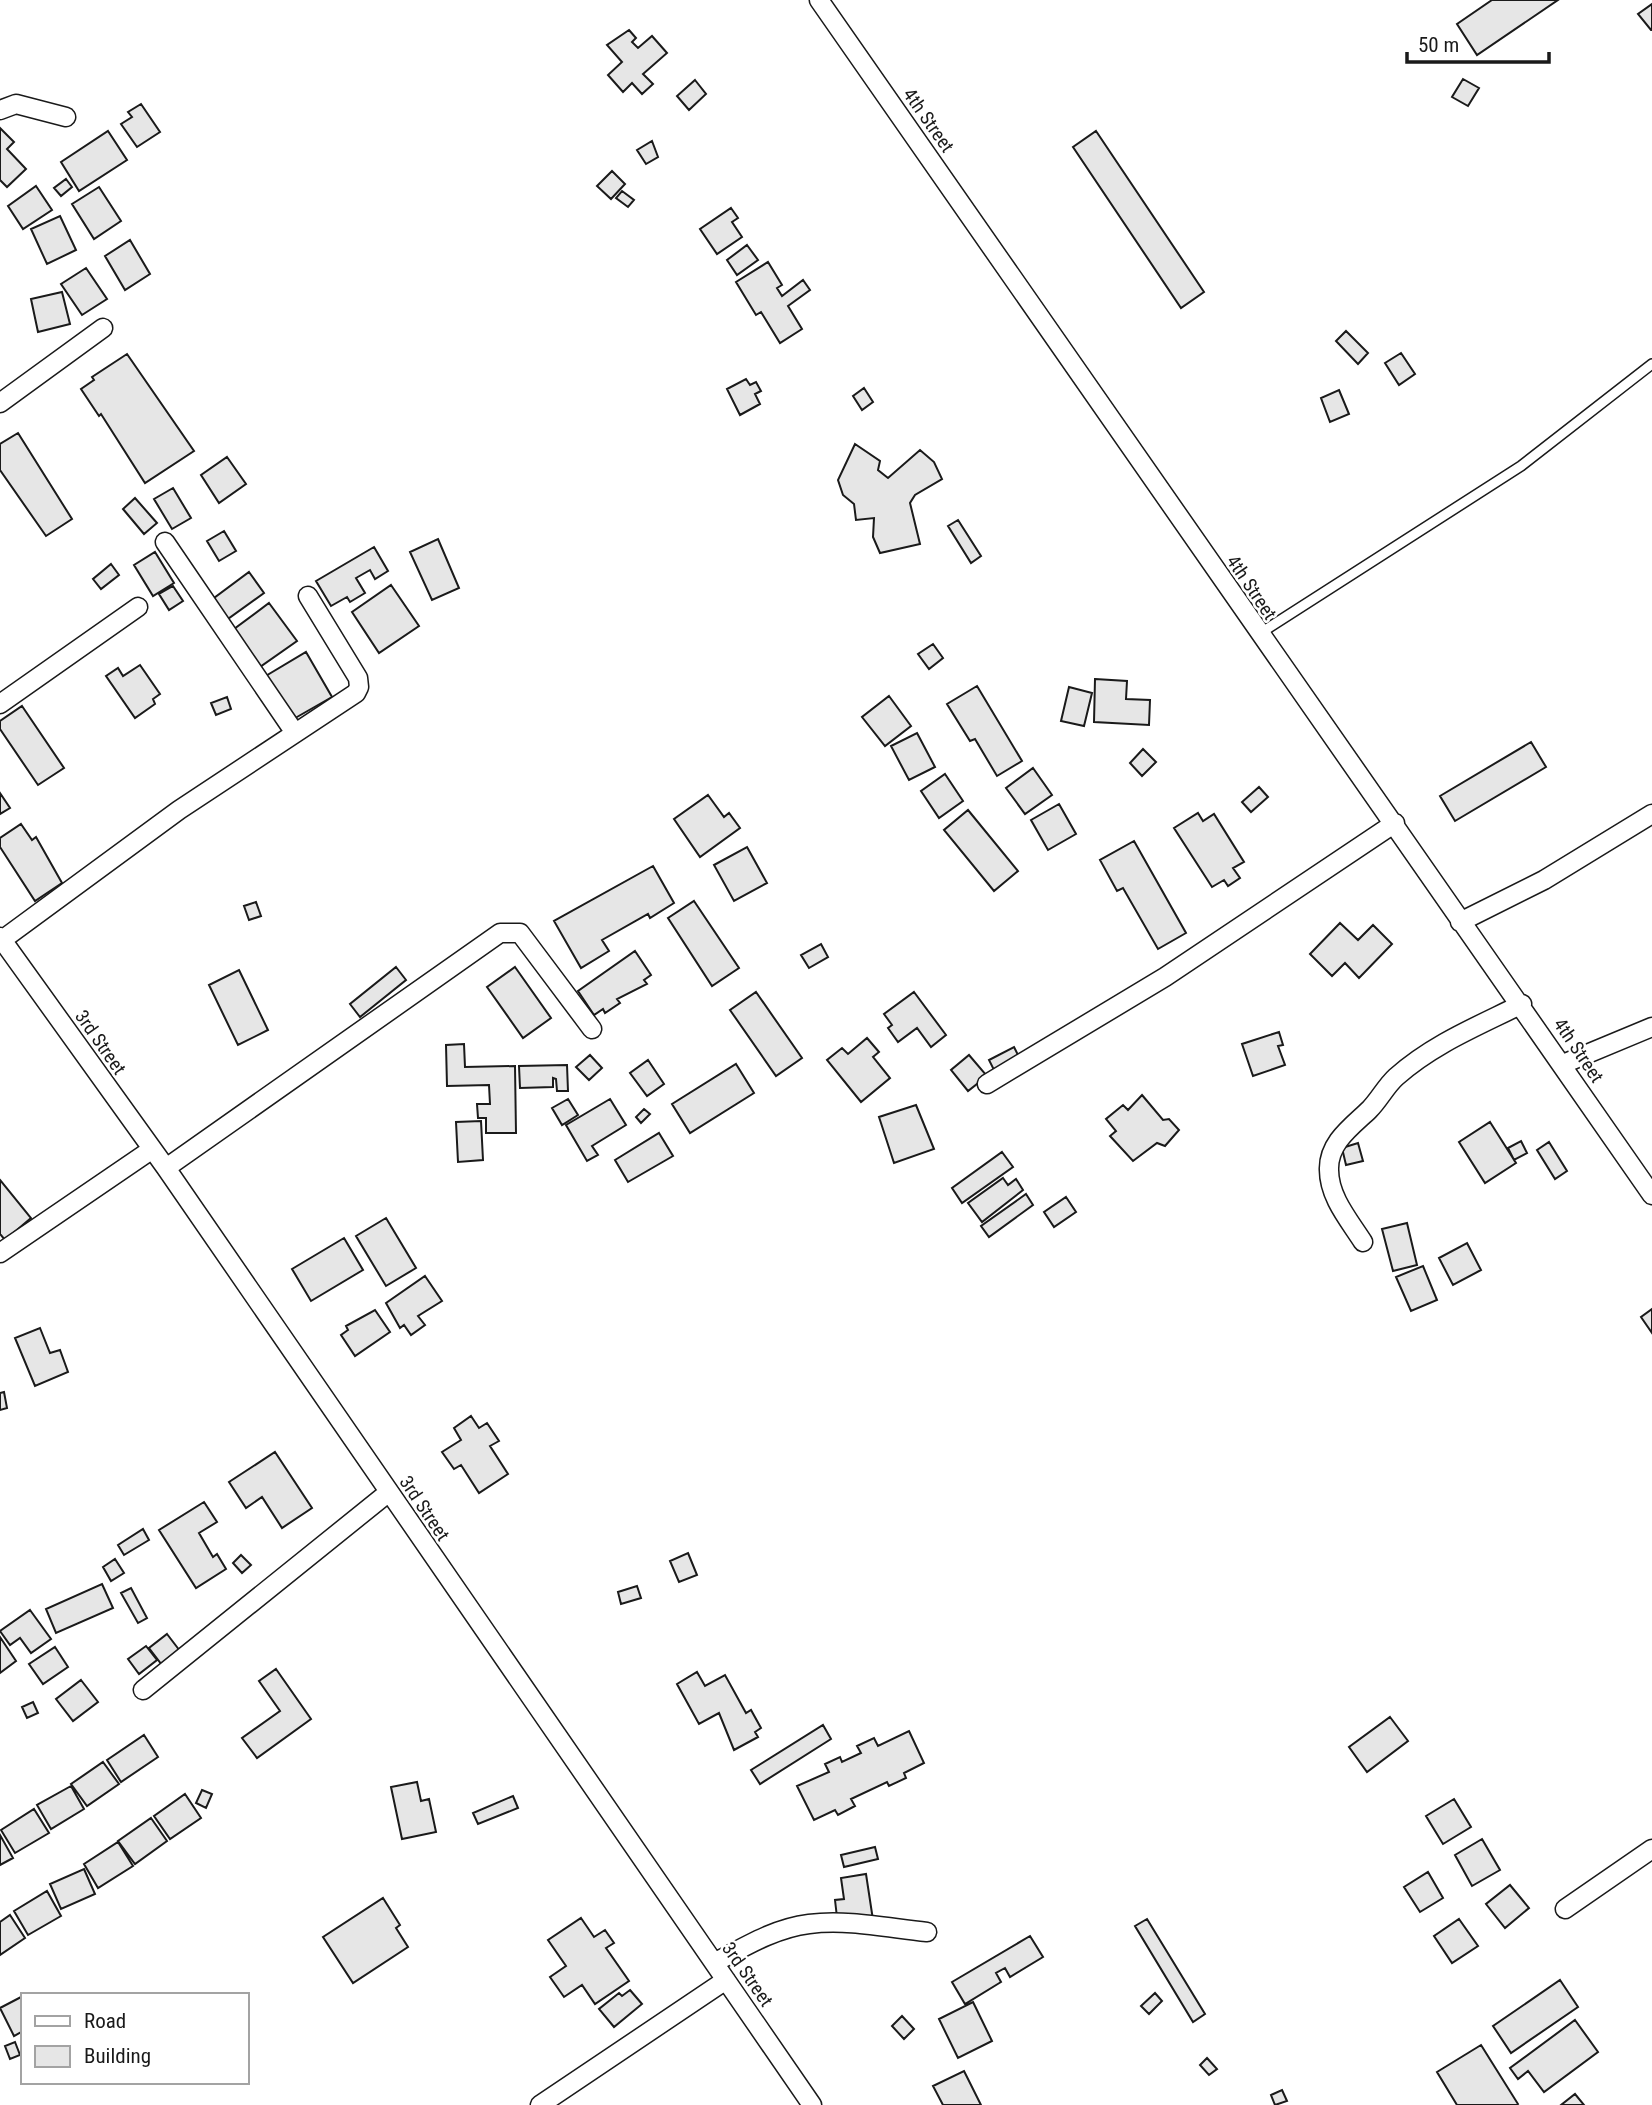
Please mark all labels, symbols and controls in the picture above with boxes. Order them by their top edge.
scale bar [1407,21,1549,65]
text: 50 m [1418,33,1459,57]
street label: 4th Street [898,84,959,157]
street label: 4th Street [1222,551,1282,624]
street label: 3rd Street [70,1006,131,1079]
street label: 4th Street [1549,1014,1609,1087]
street label: 3rd Street [395,1471,455,1545]
street label: 3rd Street [717,1938,778,2011]
legend [21,1993,248,2084]
text: Road [84,2009,126,2033]
text: Building [84,2044,151,2068]

